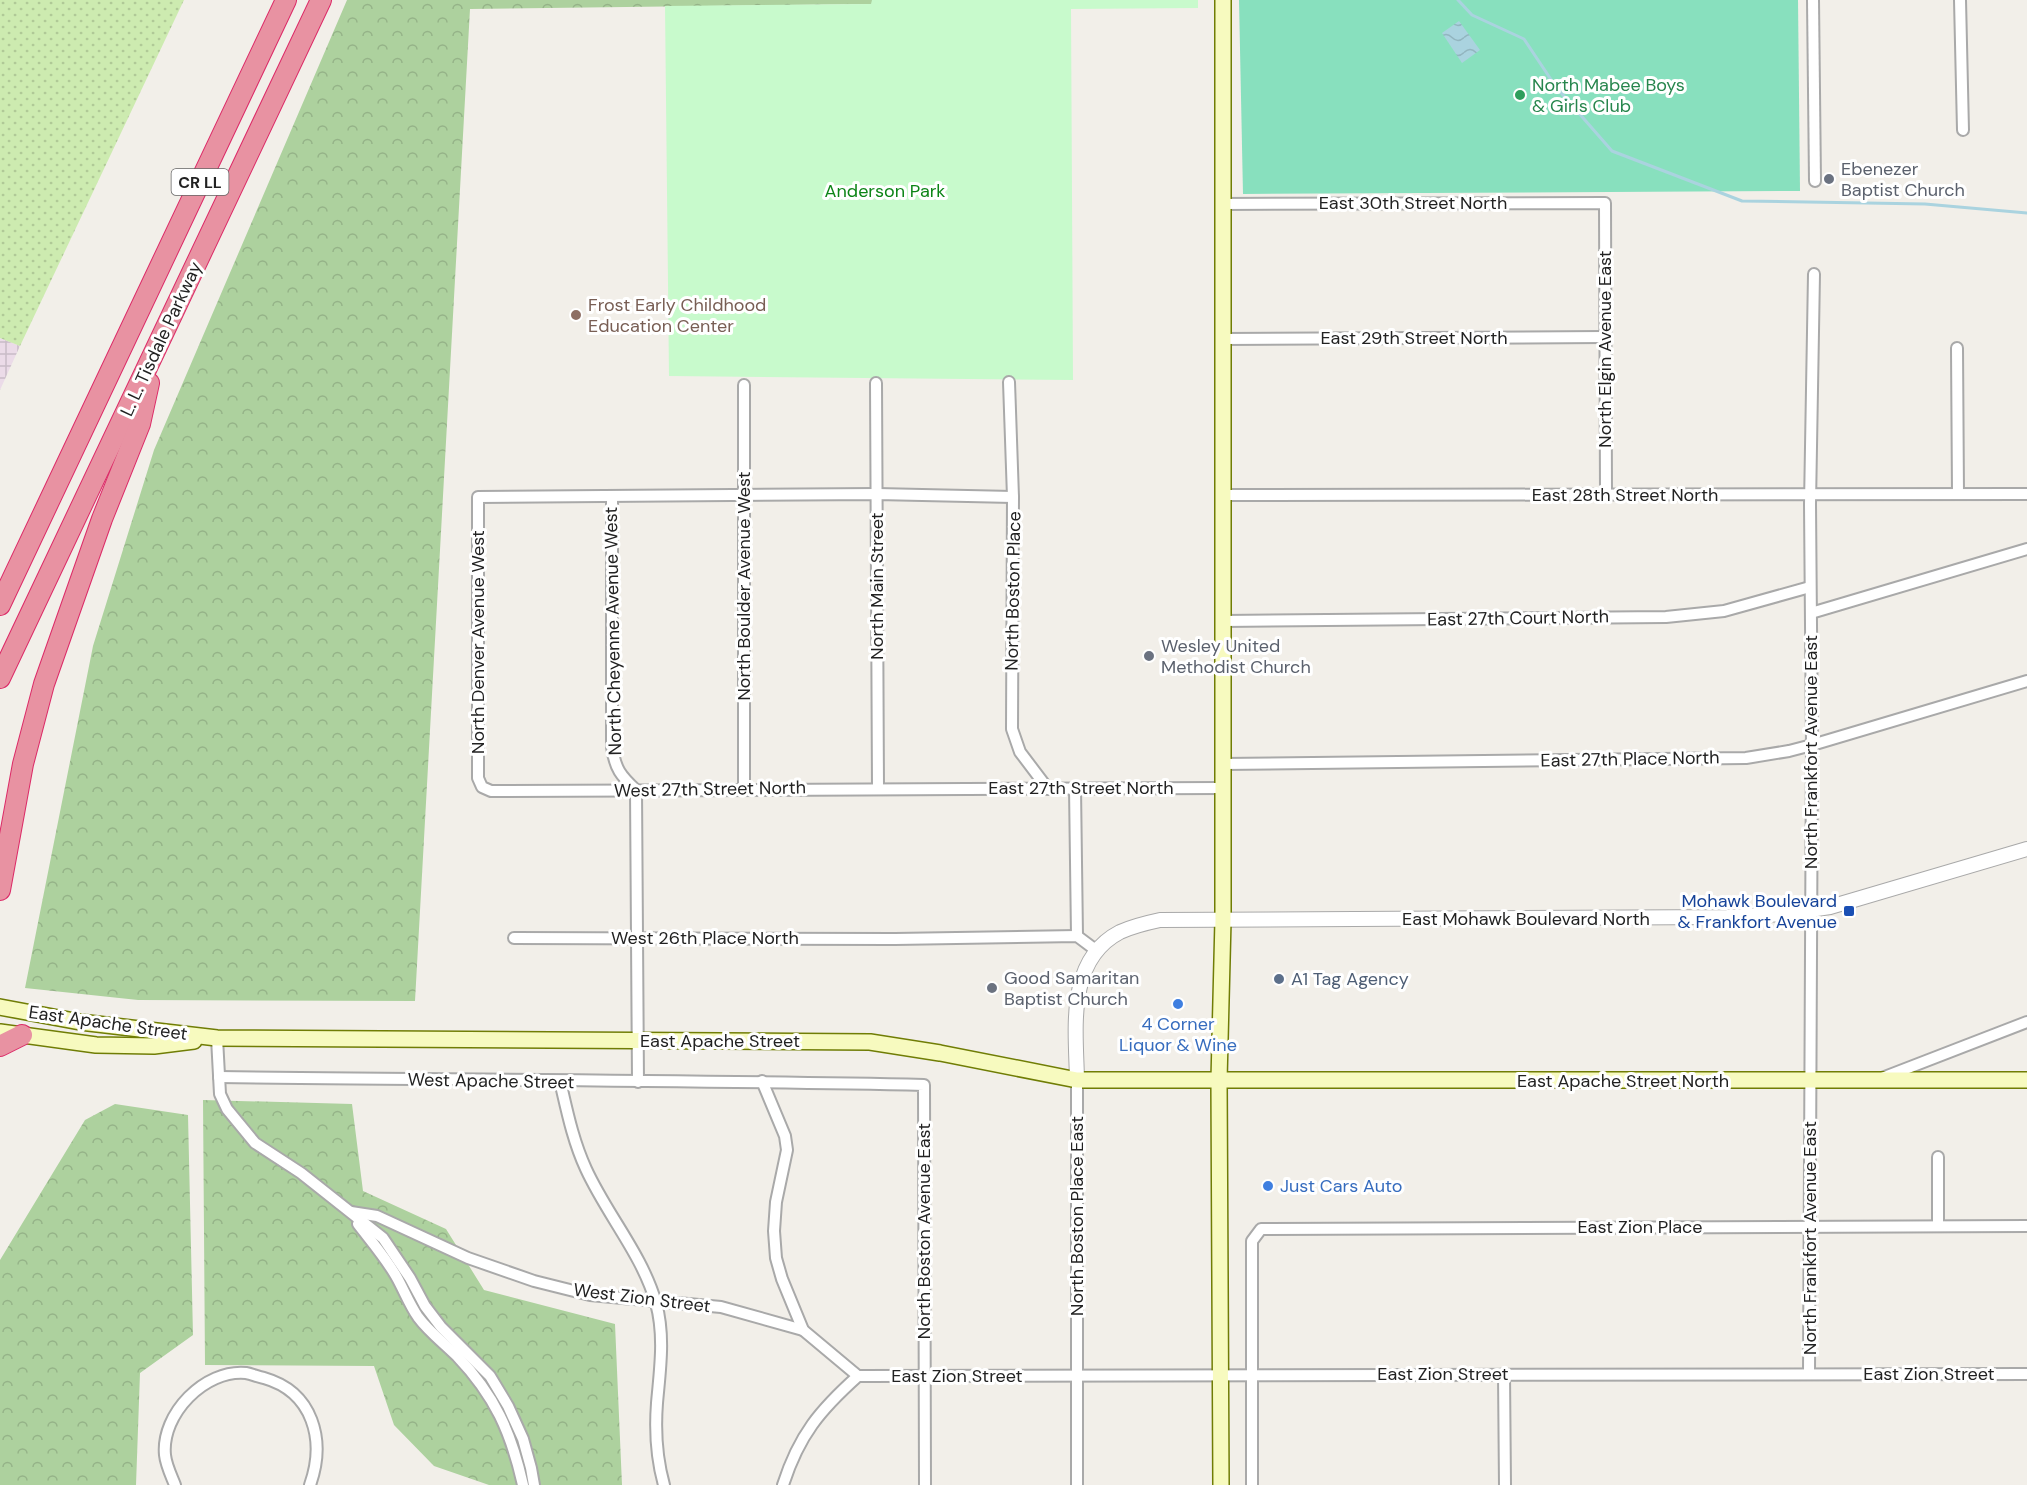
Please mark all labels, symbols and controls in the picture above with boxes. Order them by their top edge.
place label: North Mabee Boys & Girls Club [1532,73,1685,118]
marker: North Mabee Boys & Girls Club [1513,88,1527,102]
place label: Ebenezer Baptist Church [1841,157,1965,202]
road number: CR LL [172,169,228,195]
marker: Ebenezer Baptist Church [1822,172,1836,186]
park label: Anderson Park [825,179,945,203]
street label: East 30th Street North [1319,191,1507,215]
street label: North Elgin Avenue East [1593,250,1617,448]
street label: L. L. Tisdale Parkway [115,258,207,420]
place label: Frost Early Childhood Education Center [588,293,766,338]
marker: Frost Early Childhood Education Center [569,308,583,322]
street label: East 29th Street North [1320,326,1508,350]
street label: North Boulder Avenue West [732,471,756,701]
street label: East 28th Street North [1532,483,1718,507]
street label: North Cheyenne Avenue West [599,507,627,755]
street label: North Boston Place [1000,511,1026,671]
street label: North Main Street [865,512,889,660]
street label: North Denver Avenue West [466,530,490,754]
street label: East 27th Court North [1427,604,1609,632]
place label: Wesley United Methodist Church [1161,634,1311,679]
street label: North Frankfort Avenue East [1799,635,1823,869]
marker: Wesley United Methodist Church [1142,649,1156,663]
street label: East 27th Place North [1540,745,1720,773]
street label: West 27th Street North [614,775,806,803]
street label: East 27th Street North [988,776,1174,800]
place label: Mohawk Boulevard & Frankfort Avenue [1677,889,1837,934]
marker: Mohawk Boulevard & Frankfort Avenue [1842,904,1856,918]
street label: East Mohawk Boulevard North [1402,907,1650,931]
street label: West 26th Place North [611,926,799,950]
place label: Good Samaritan Baptist Church [1004,966,1139,1011]
place label: A1 Tag Agency [1291,967,1409,991]
marker: A1 Tag Agency [1272,972,1286,986]
marker: Good Samaritan Baptist Church [985,981,999,995]
marker: 4 Corner Liquor & Wine [1171,997,1185,1011]
street label: East Apache Street [27,1000,189,1046]
place label: 4 Corner Liquor & Wine [1119,1012,1237,1057]
street label: East Apache Street [640,1029,800,1053]
street label: West Apache Street [407,1068,575,1094]
street label: East Apache Street North [1517,1069,1729,1093]
street label: North Boston Place East [1065,1116,1089,1316]
street label: North Frankfort Avenue East [1798,1121,1822,1355]
street label: North Boston Avenue East [912,1123,936,1339]
place label: Just Cars Auto [1280,1174,1403,1198]
marker: Just Cars Auto [1261,1179,1275,1193]
street label: East Zion Place [1577,1215,1703,1239]
street label: West Zion Street [572,1278,712,1318]
street label: East Zion Street [1377,1362,1509,1386]
street label: East Zion Street [1863,1362,1995,1386]
street label: East Zion Street [891,1364,1023,1388]

